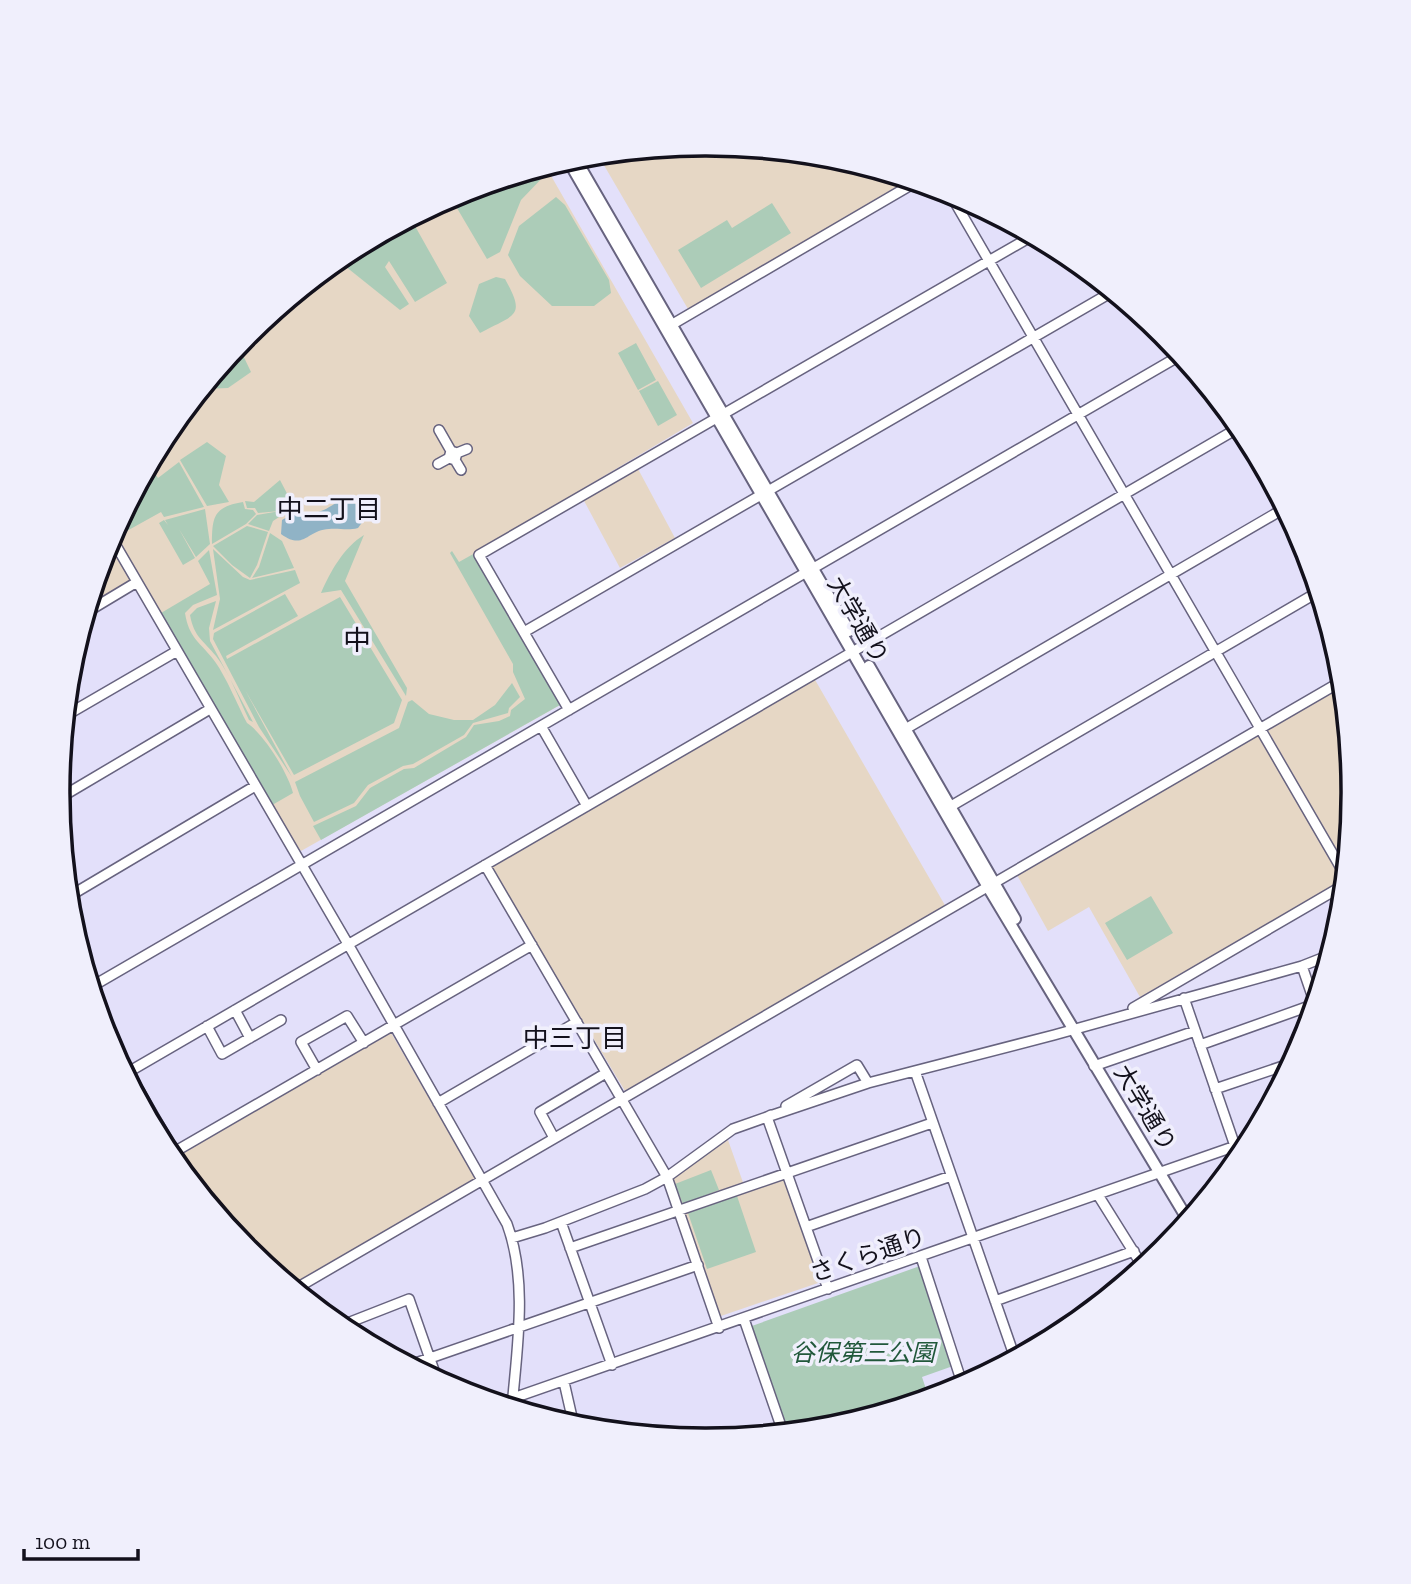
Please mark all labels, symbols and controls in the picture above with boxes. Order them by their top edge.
district label: 中二丁目 [277,493,381,525]
street label: 大学通り [822,571,895,669]
district label: 中 [343,624,371,657]
district label: 中三丁目 [523,1022,627,1054]
street label: 大学通り [1108,1059,1183,1156]
street label: さくら通り [806,1221,929,1288]
park label: 谷保第三公園 [791,1338,938,1367]
scale bar [24,1518,138,1562]
text: 100 m [35,1529,90,1554]

